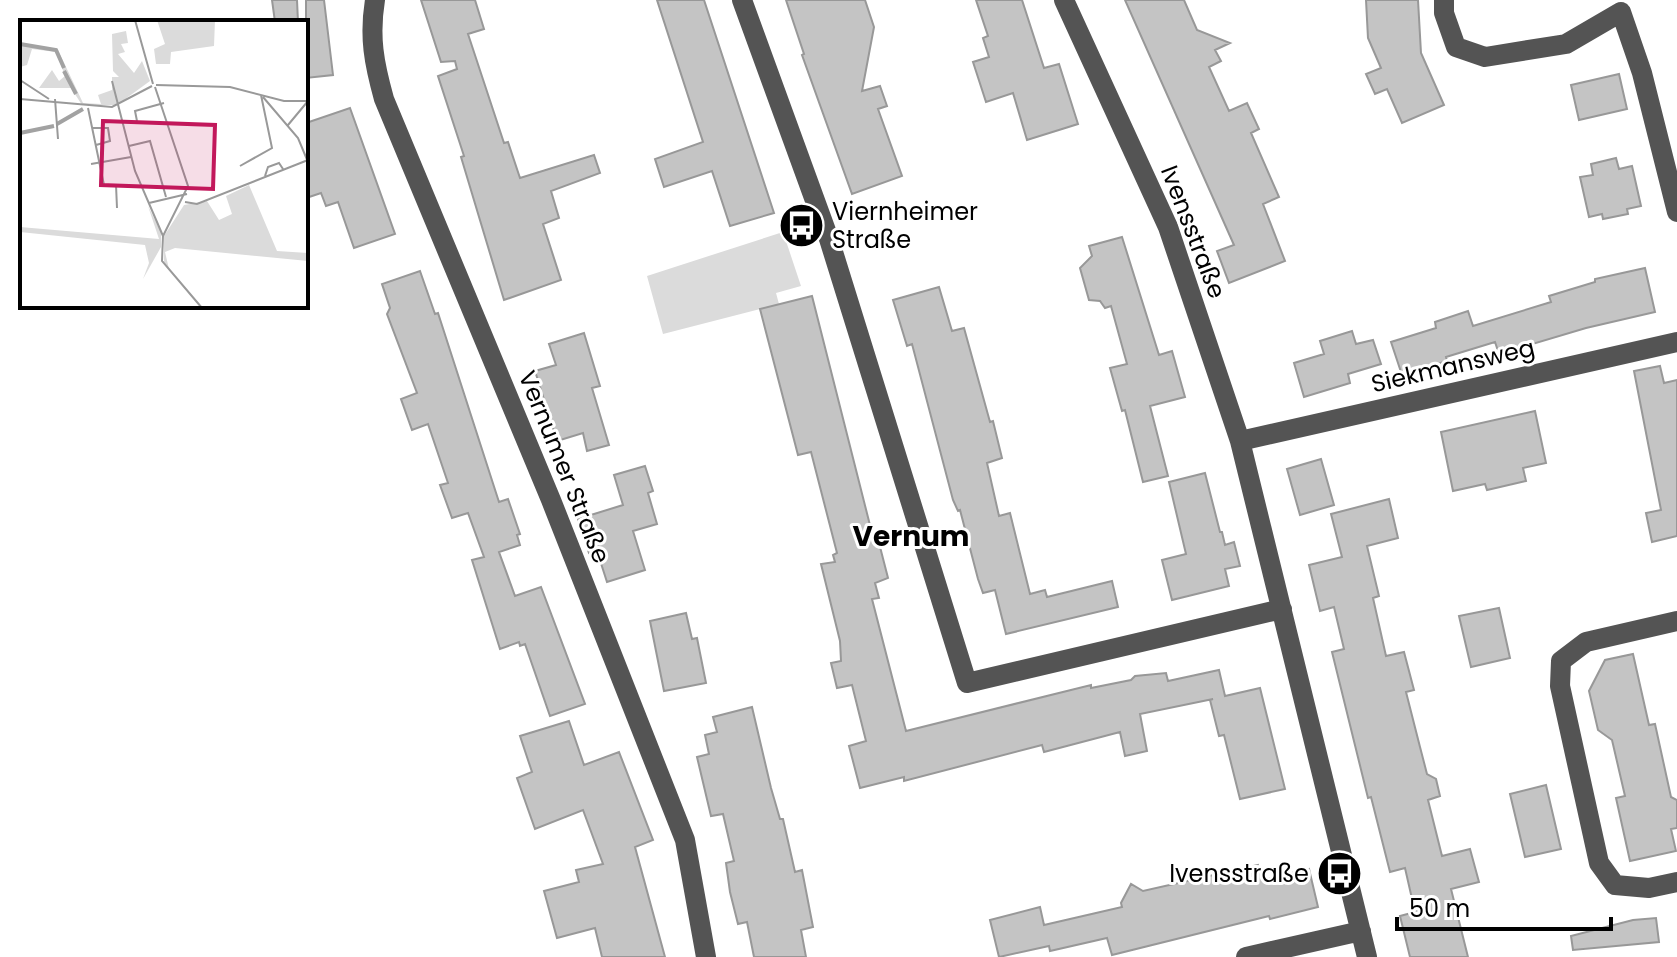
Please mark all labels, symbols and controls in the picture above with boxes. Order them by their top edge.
inset map [20,20,308,308]
street label: Ivensstraße [1153,161,1234,303]
place label: Viernheimer Straße [832,195,978,256]
bus stop icon: Viernheimer Straße [777,202,825,250]
street label: Siekmansweg [1368,331,1538,400]
street label: Vernumer Straße [511,366,618,568]
district label: Vernum [852,517,970,556]
bus stop icon: Ivensstraße [1316,850,1364,898]
place label: Ivensstraße [1169,857,1309,890]
scale bar [1397,881,1611,931]
text: 50 m [1409,892,1470,925]

